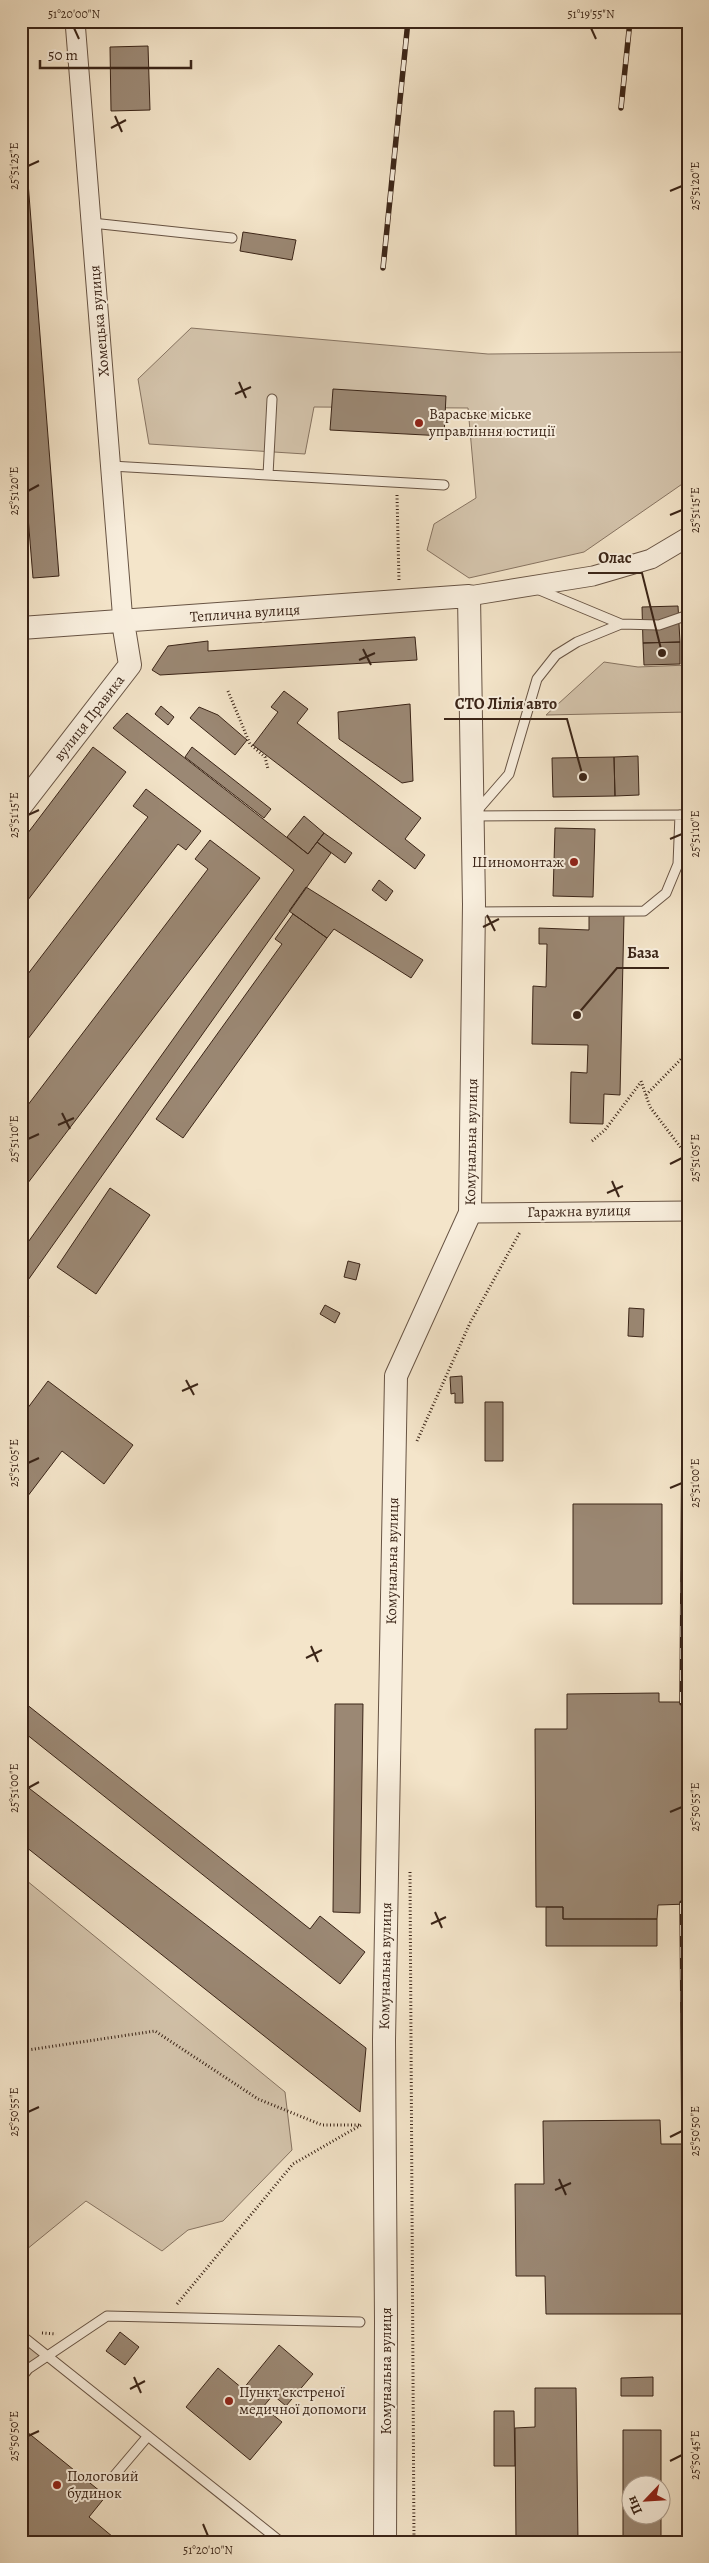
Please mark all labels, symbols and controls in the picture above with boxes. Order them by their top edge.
text: 51°20'00"N [48,6,100,22]
text: 51°19'55"N [567,6,615,22]
scale bar [40,38,191,70]
text: 50 m [48,45,78,65]
text: 25°51'25"E [6,142,22,190]
text: 25°51'20"E [687,162,703,210]
street label: Хомецька вулиця [84,264,114,378]
place label: Вараське міське управління юстиції [428,404,555,441]
marker: Вараське міське управління юстиції [413,417,425,429]
text: 25°51'20"E [6,467,22,515]
text: 25°51'15"E [687,487,703,533]
callout: Олас [588,542,642,573]
text: Олас [598,547,632,569]
street label: Теплична вулиця [189,599,301,627]
street label: вулиця Правика [49,671,129,765]
callout: СТО Лілія авто [444,688,567,719]
text: СТО Лілія авто [455,693,557,715]
text: 25°51'15"E [6,792,22,838]
text: 25°51'10"E [687,810,703,858]
place label: Шиномонтаж [472,852,564,872]
marker: Шиномонтаж [568,856,580,868]
callout: База [617,937,669,968]
text: База [627,942,659,964]
street label: Комунальна вулиця [460,1078,482,1206]
text: 25°51'10"E [6,1115,22,1163]
text: 25°51'05"E [687,1134,703,1182]
street label: Гаражна вулиця [527,1200,631,1222]
text: 25°51'05"E [6,1439,22,1487]
text: 25°51'00"E [687,1458,703,1508]
street label: Комунальна вулиця [381,1497,403,1625]
text: 25°51'00"E [6,1763,22,1813]
text: 25°50'55"E [687,1782,703,1832]
street label: Комунальна вулиця [374,1902,396,2030]
text: 25°50'55"E [6,2087,22,2137]
text: 25°50'50"E [687,2106,703,2156]
street label: Комунальна вулиця [376,2307,396,2435]
place label: Пункт екстреної медичної допомоги [239,2382,367,2419]
marker: Пункт екстреної медичної допомоги [223,2395,235,2407]
text: 25°50'50"E [6,2411,22,2461]
text: 25°50'45"E [687,2430,703,2480]
place label: Пологовий будинок [67,2466,139,2503]
north arrow [622,2476,672,2526]
marker: Пологовий будинок [51,2479,63,2491]
text: Пн [622,2493,647,2518]
text: 51°20'10"N [183,2542,233,2558]

